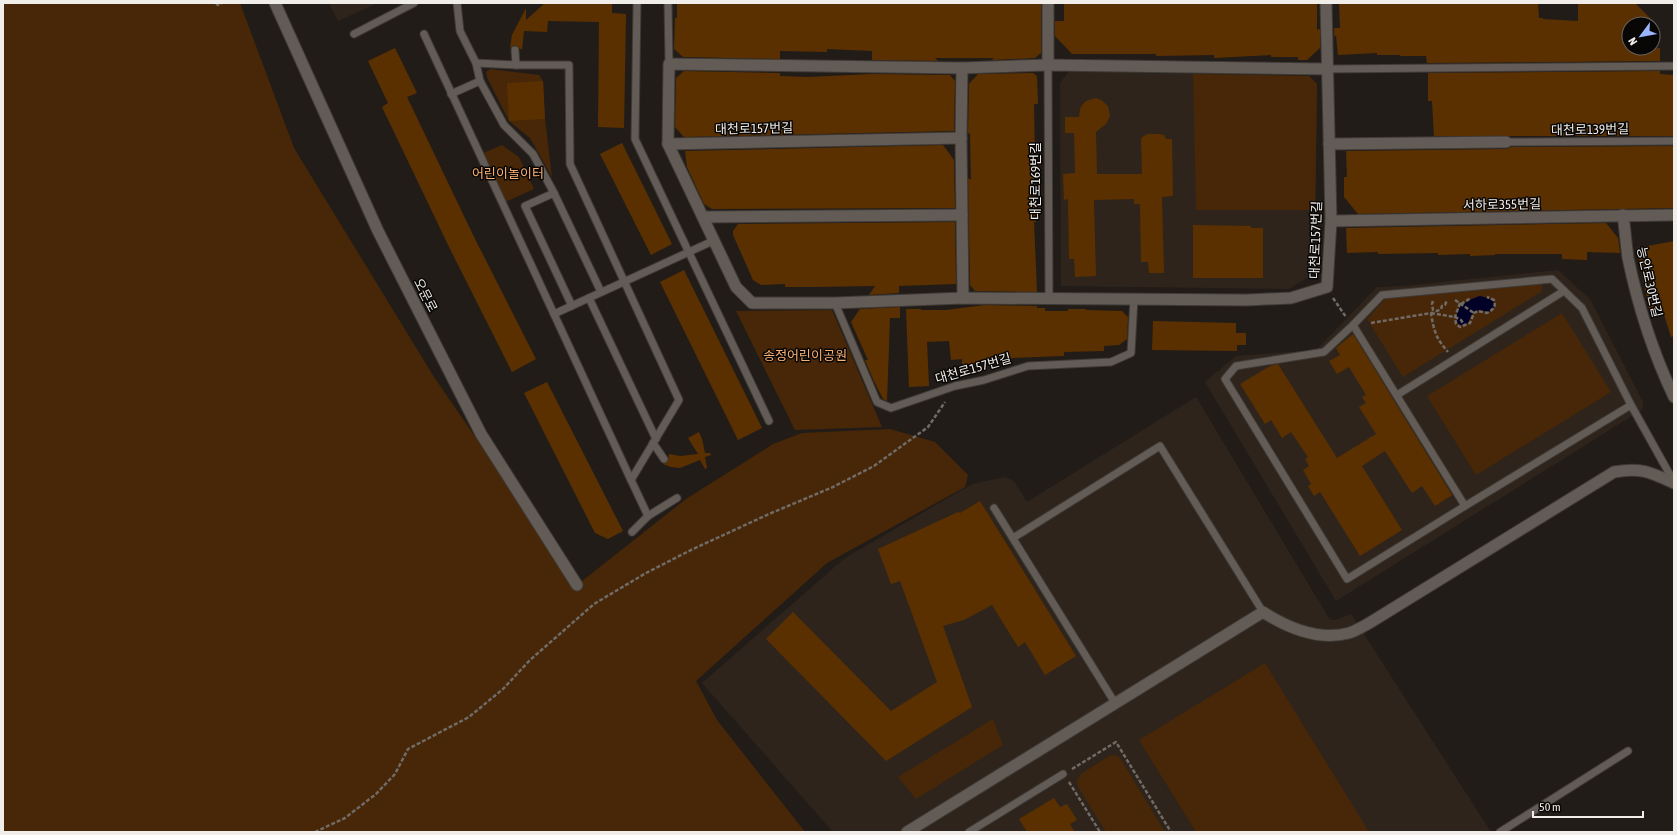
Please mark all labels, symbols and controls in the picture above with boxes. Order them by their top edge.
north arrow [1621,16,1661,56]
text: N [1626,35,1639,47]
street label: 대천로157번길 [715,120,793,137]
street label: 대천로139번길 [1551,121,1629,138]
street label: 대천로169번길 [1028,142,1043,220]
park label: 어린이놀이터 [472,166,544,181]
street label: 서하로355번길 [1463,196,1541,213]
street label: 대천로157번길 [1307,201,1324,279]
street label: 능안로30번길 [1634,245,1665,319]
street label: 오문로 [411,276,440,315]
park label: 송정어린이공원 [763,348,847,363]
street label: 대천로157번길 [934,351,1013,386]
scale bar [1533,793,1643,819]
text: 50 m [1539,800,1561,814]

